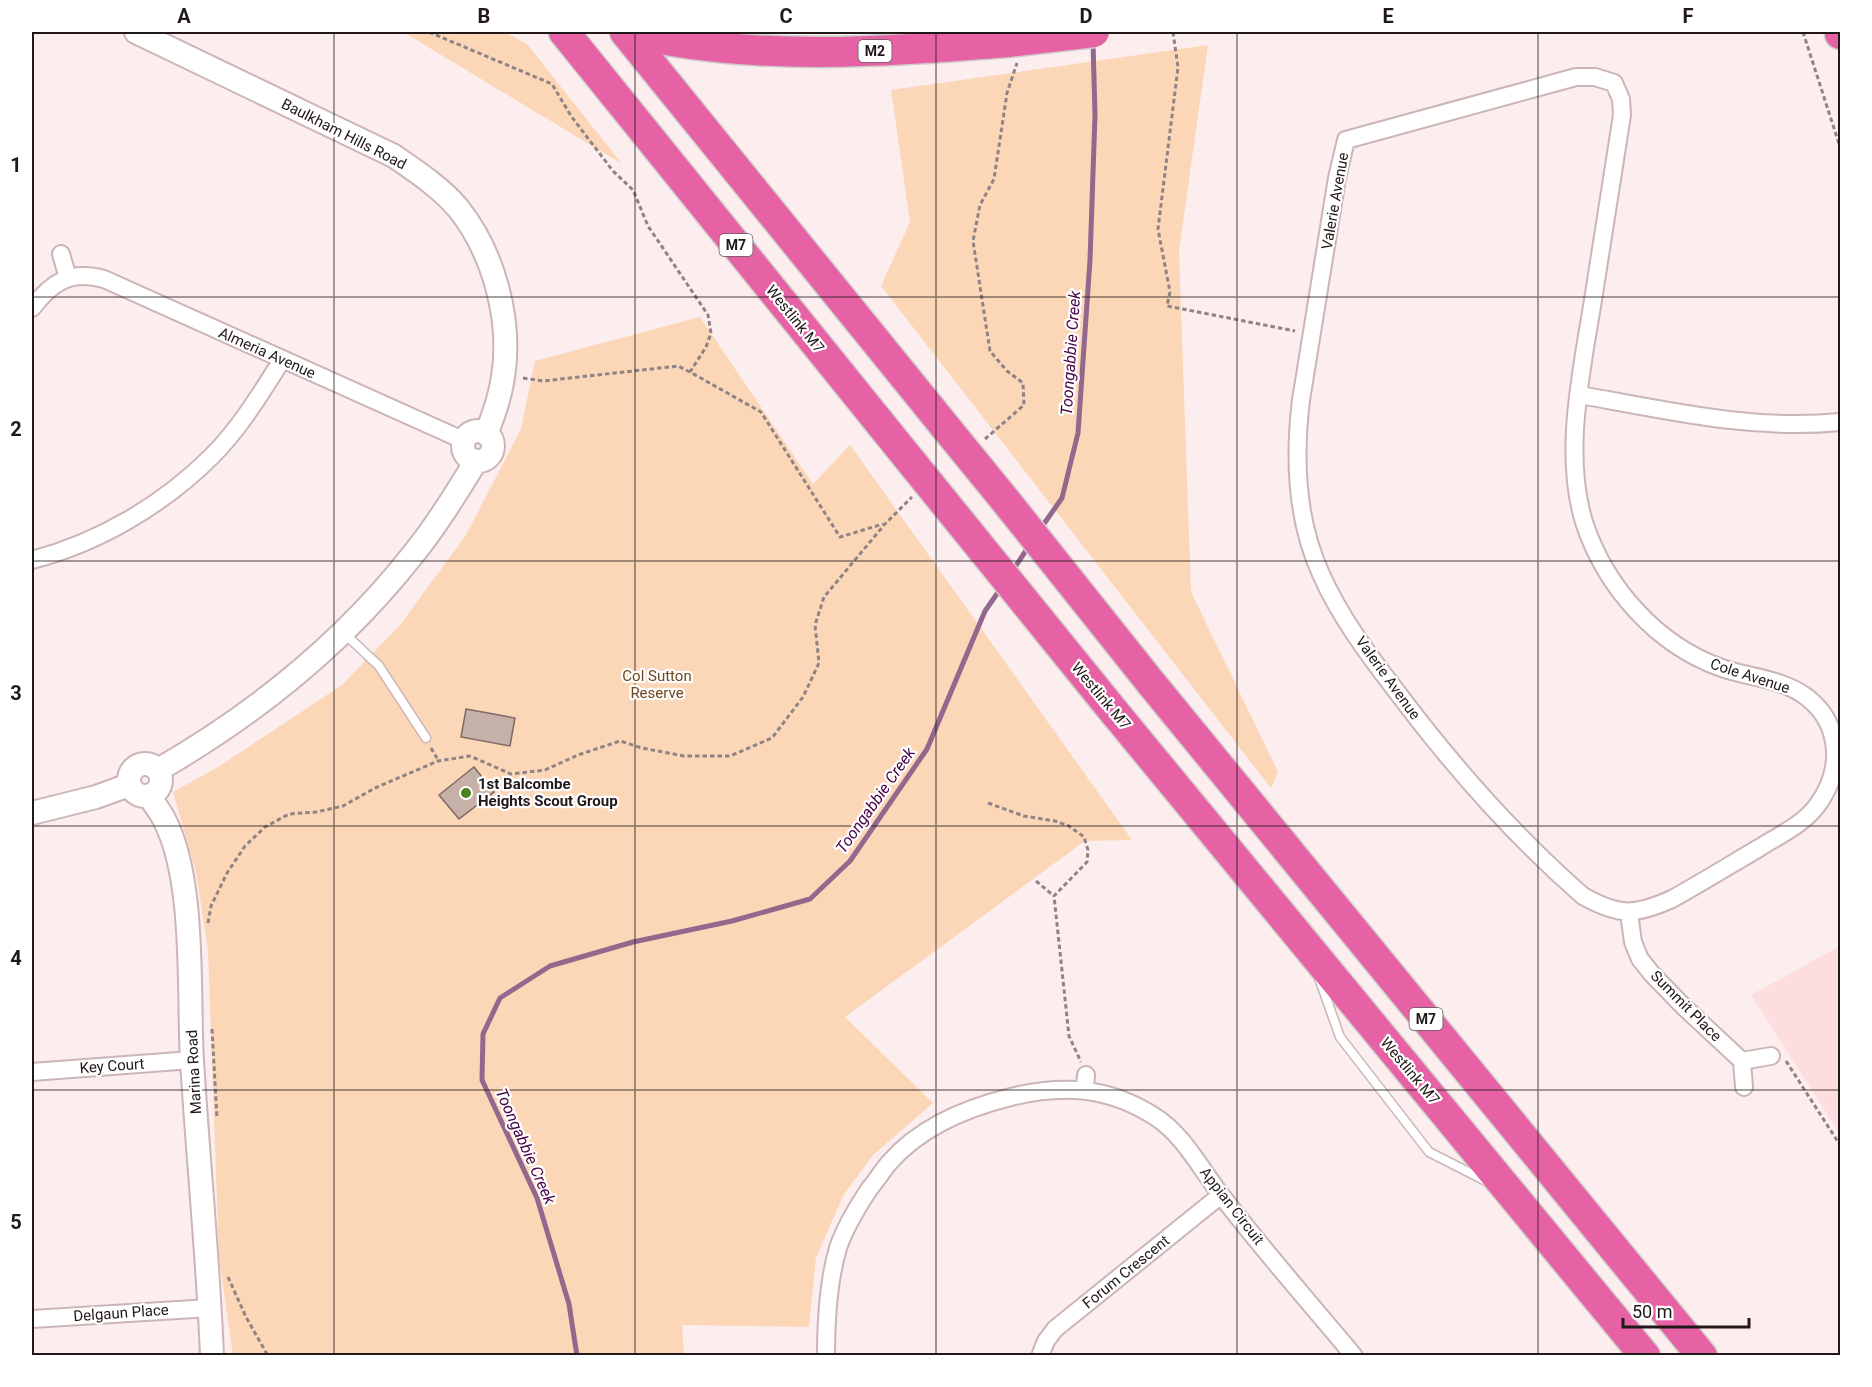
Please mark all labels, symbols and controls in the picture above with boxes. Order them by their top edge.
text: A [177,4,191,28]
text: B [478,4,490,28]
text: C [779,4,793,28]
text: D [1080,4,1093,28]
text: E [1382,4,1394,28]
text: F [1683,4,1694,28]
road number: M2 [858,40,892,62]
street label: Baulkham Hills Road [279,95,409,173]
street label: Valerie Avenue [1318,151,1352,251]
text: 1 [10,153,22,177]
road number: M7 [720,234,752,256]
street label: Westlink M7 [762,281,828,357]
water label: Toongabbie Creek [1057,289,1084,416]
street label: Almeria Avenue [216,324,318,382]
text: 2 [10,417,22,441]
street label: Valerie Avenue [1352,633,1424,723]
street label: Cole Avenue [1708,655,1792,697]
street label: Westlink M7 [1068,659,1134,733]
park label: Col Sutton Reserve [622,667,692,702]
text: 3 [10,681,22,705]
water label: Toongabbie Creek [832,743,920,857]
place label: 1st Balcombe Heights Scout Group [478,775,618,810]
marker: 1st Balcombe Heights Scout Group [459,786,473,800]
text: 4 [10,946,22,970]
street label: Summit Place [1647,967,1725,1045]
road number: M7 [1410,1008,1442,1030]
street label: Marina Road [183,1029,205,1115]
street label: Westlink M7 [1377,1034,1443,1108]
street label: Key Court [79,1055,145,1077]
water label: Toongabbie Creek [491,1085,560,1208]
street label: Appian Circuit [1196,1164,1268,1248]
text: 5 [10,1210,22,1234]
street label: Forum Crescent [1079,1231,1173,1312]
scale bar [1623,1291,1749,1329]
street label: Delgaun Place [73,1301,169,1325]
text: 50 m [1632,1301,1672,1322]

